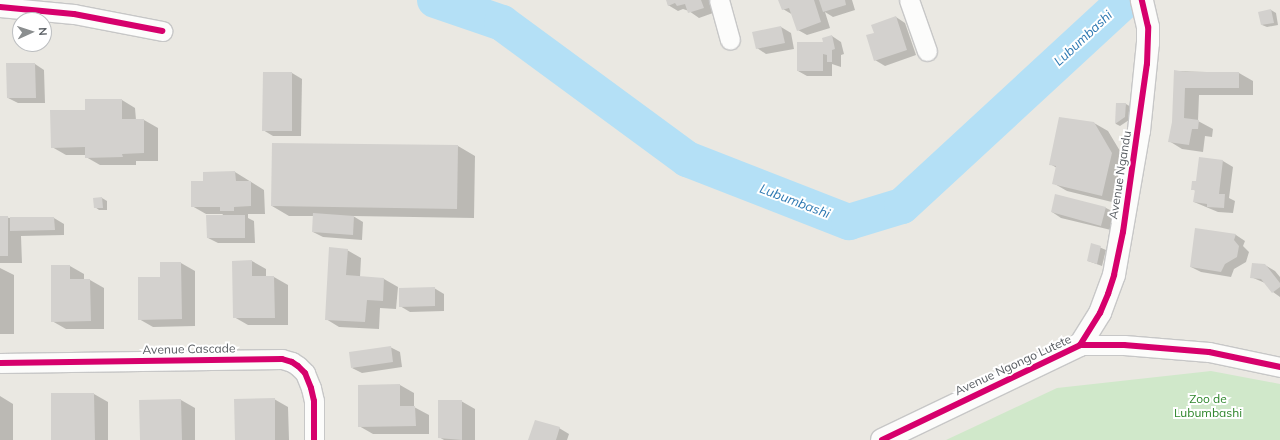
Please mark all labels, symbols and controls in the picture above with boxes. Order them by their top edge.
water label: Lubumbashi [1051,7,1115,69]
north arrow [12,12,52,52]
text: N [36,27,50,36]
street label: Avenue Ngandu [1106,130,1134,220]
water label: Lubumbashi [758,180,832,222]
street label: Avenue Ngongo Lutete [952,332,1074,398]
street label: Avenue Cascade [142,341,236,357]
park label: Zoo de Lubumbashi [1174,392,1242,420]

